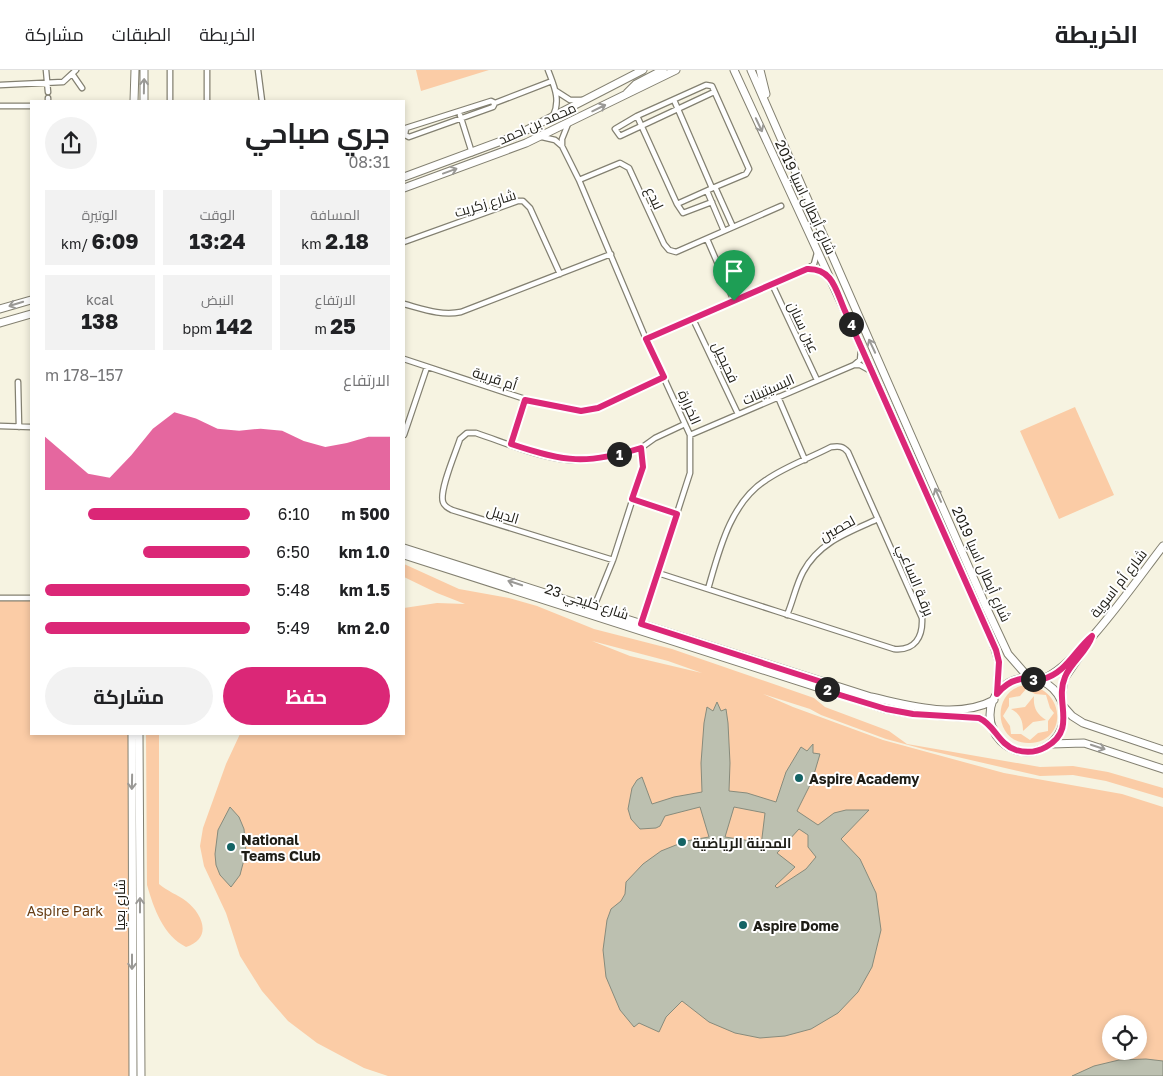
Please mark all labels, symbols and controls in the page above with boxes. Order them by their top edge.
text: الخريطة [1055,19,1138,48]
text: مشاركة [25,23,84,45]
text: الطبقات [112,23,171,45]
text: الخريطة [199,23,256,45]
one-way arrow [139,78,149,94]
street label: محمد بن احمد [495,98,579,148]
one-way arrow [591,103,606,112]
text: جري صباحي [245,116,390,149]
button: share [45,117,97,169]
one-way arrow [755,117,765,132]
street label: شارع أبطال اسيا 2019 [771,137,840,258]
text: 08:31 [348,152,390,172]
one-way arrow [441,166,457,175]
street label: لبدع [641,184,668,213]
street label: شارع زكريت [452,186,518,221]
text: الوتيرة [82,206,118,223]
text: الوقت [200,206,235,223]
text: المسافة [310,206,360,223]
text: 6:09 [92,228,139,254]
text: 13:24 [189,228,246,254]
text: 2.18 [325,228,369,254]
text: /km [61,235,92,252]
text: km [301,235,325,252]
pin [713,250,755,301]
icon: arrive [720,257,748,285]
text: kcal [86,291,114,308]
text: النبض [201,291,234,308]
text: الارتفاع [315,291,356,308]
street label: عين سنان [785,299,823,355]
one-way arrow [8,300,24,310]
text: 138 [81,308,118,334]
pin: 4 [838,312,864,336]
text: 142 [216,313,252,339]
text: 25 [330,313,356,339]
text: 4 [847,316,856,333]
text: bpm [183,320,216,337]
text: m [314,320,330,337]
street label: فحيحيل [709,339,743,385]
one-way arrow [867,339,877,354]
street label: أم قريبة [470,363,520,395]
text: 157–178 m [45,365,123,385]
text: الارتفاع [343,370,390,390]
street label: البسيتينات [739,370,797,408]
street label: الخرارة [675,387,705,427]
pin: 1 [606,442,632,466]
text: 1 [616,446,623,463]
one-way arrow [932,488,942,503]
street label: الديبل [485,501,521,527]
text: 6:10 [278,504,310,524]
text: 500 m [341,504,390,524]
street label: شارع أبطال اسيا 2019 [948,504,1015,625]
street label: لحصين [816,511,858,545]
text: 6:50 [276,542,310,562]
text: 1.0 km [339,542,390,562]
street label: برقـة الساعي [890,542,938,620]
street label: شارع أم اسوية [1086,545,1151,622]
one-way arrow [507,578,523,588]
street label: شارع خليجي 23 [542,579,631,626]
text: 5:48 [276,580,310,600]
text: 1.5 km [340,580,390,600]
text: 5:49 [276,618,310,638]
text: 2.0 km [337,618,390,638]
pin: 3 [1020,666,1046,692]
button: مشاركة [45,667,213,725]
button: حفظ [223,667,390,725]
text: 3 [1029,671,1038,688]
pin: 2 [814,676,840,702]
text: 2 [823,681,832,698]
one-way arrow [1090,743,1106,753]
place label: Aspire Academy [809,770,920,787]
marker: Aspire Academy [793,772,805,784]
one-way arrow [127,774,137,790]
place label: National Teams Club [241,831,321,864]
place label: المدينة الرياضية [692,834,791,852]
marker: المدينة الرياضية [676,836,688,848]
marker: National Teams Club [225,841,237,853]
street label: شارع بعيا [111,879,129,931]
one-way arrow [135,897,145,914]
park label: Aspire Park [27,902,103,919]
place label: Aspire Dome [753,917,839,934]
marker: Aspire Dome [737,919,749,931]
one-way arrow [127,954,137,970]
map controls [1102,1015,1147,1060]
button: locate [1102,1015,1147,1060]

